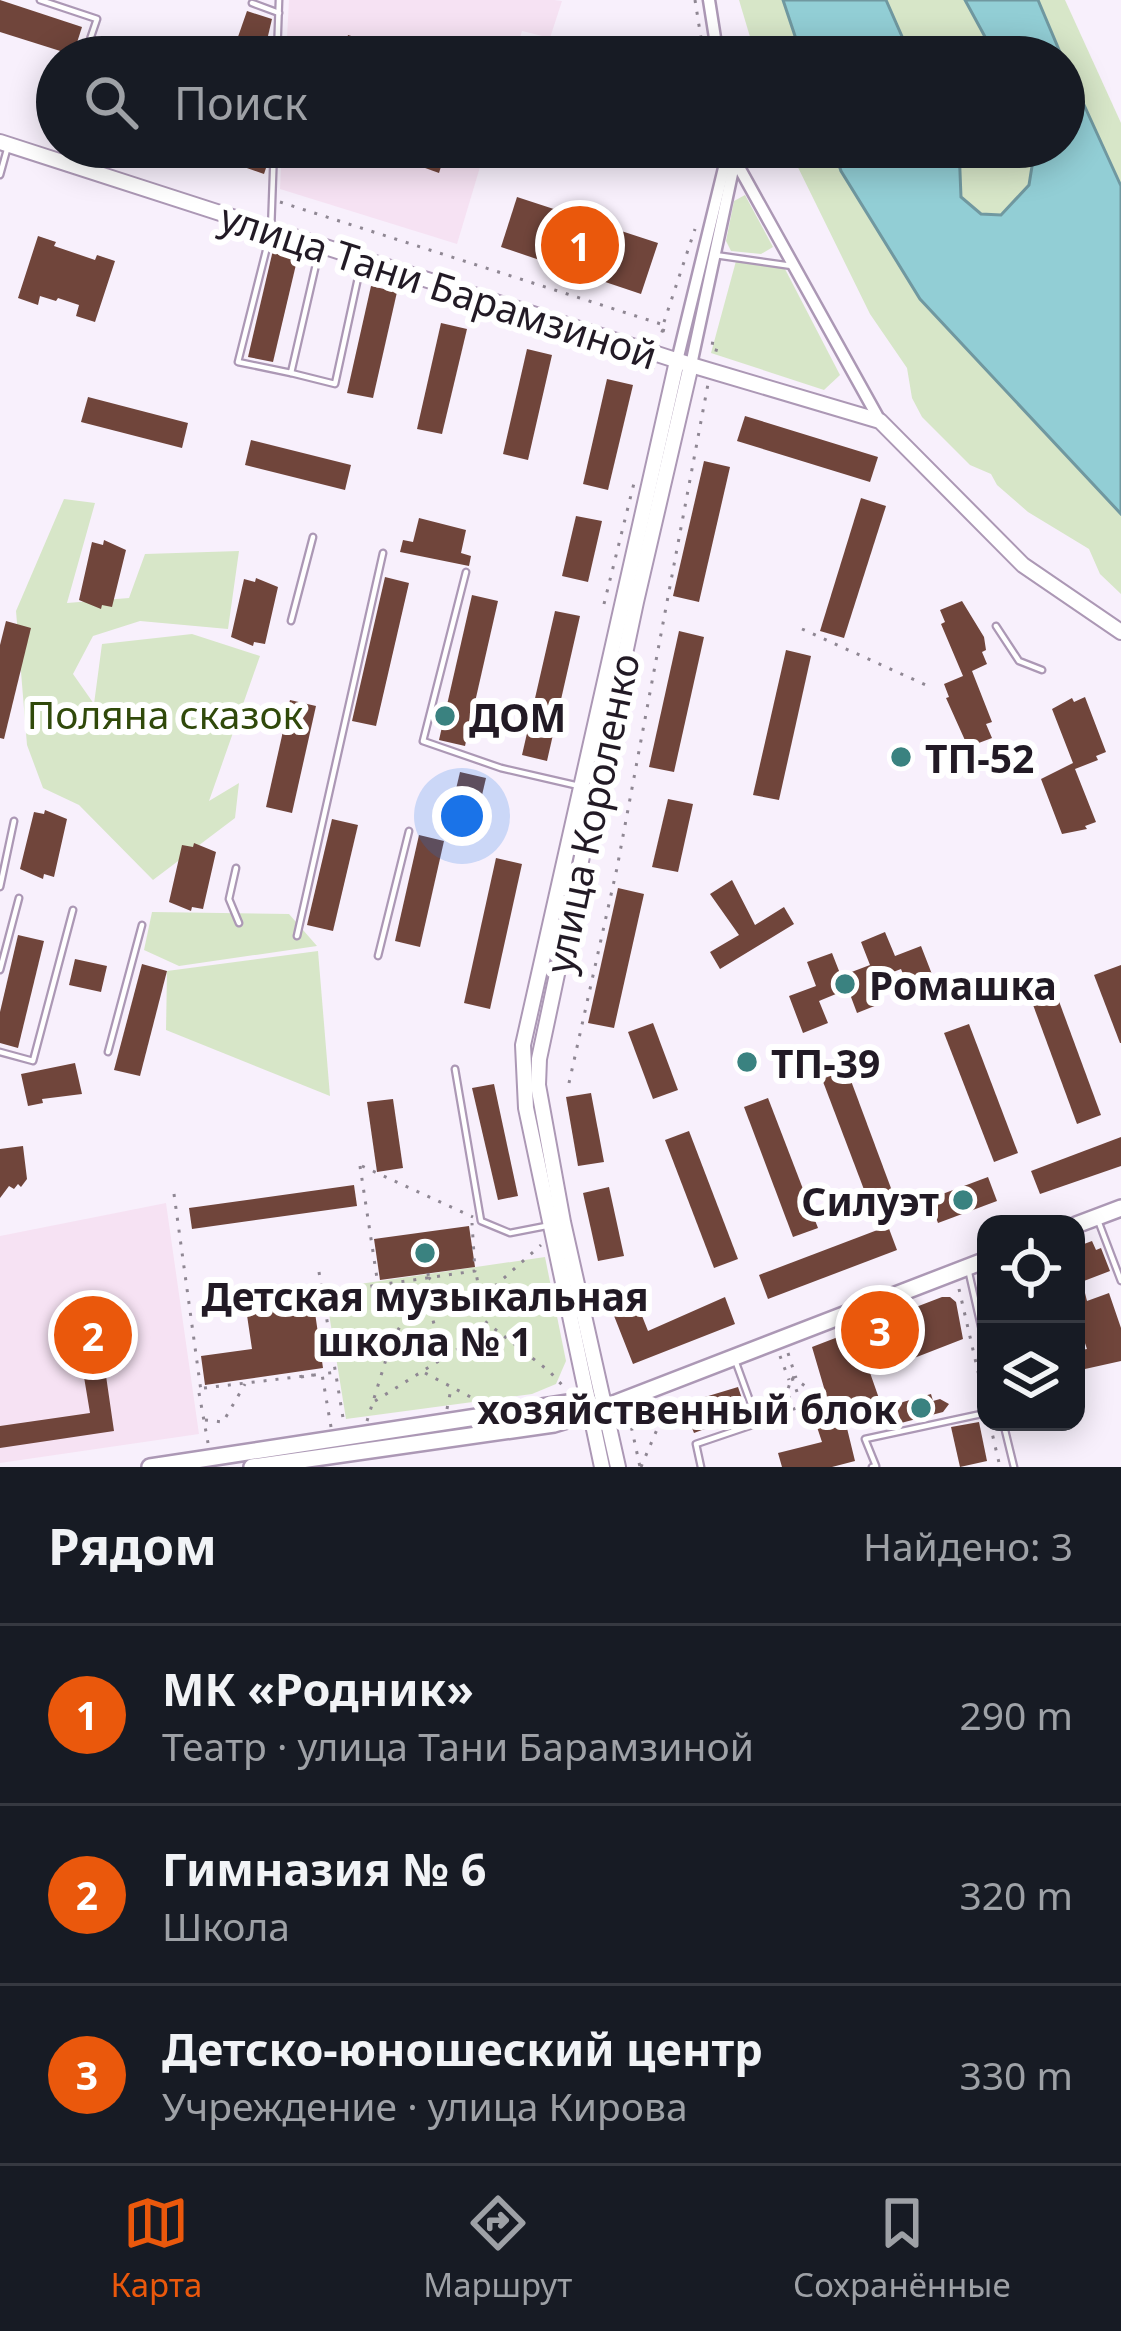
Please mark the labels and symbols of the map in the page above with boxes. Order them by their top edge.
street label: улица Тани Барамзиной [214,189,664,381]
pin: 1 [541,200,619,290]
street label: улица Короленко [531,648,651,978]
park label: Поляна сказок [27,687,304,740]
place label: ДОМ [469,690,566,743]
marker: ДОМ [432,703,458,729]
place label: ТП-52 [925,731,1034,784]
marker: ТП-52 [888,744,914,770]
your location [432,786,492,846]
place label: Ромашка [869,958,1057,1011]
marker: Ромашка [832,971,858,997]
place label: ТП-39 [771,1036,880,1089]
marker: ТП-39 [734,1049,760,1075]
place label: Силуэт [801,1174,939,1227]
marker: Силуэт [950,1187,976,1213]
marker: Детская музыкальная школа № 1 [412,1240,438,1266]
place label: Детская музыкальная школа № 1 [201,1269,649,1367]
pin: 3 [841,1285,919,1375]
pin: 2 [54,1290,132,1380]
place label: хозяйственный блок [477,1382,897,1435]
marker: хозяйственный блок [908,1395,934,1421]

